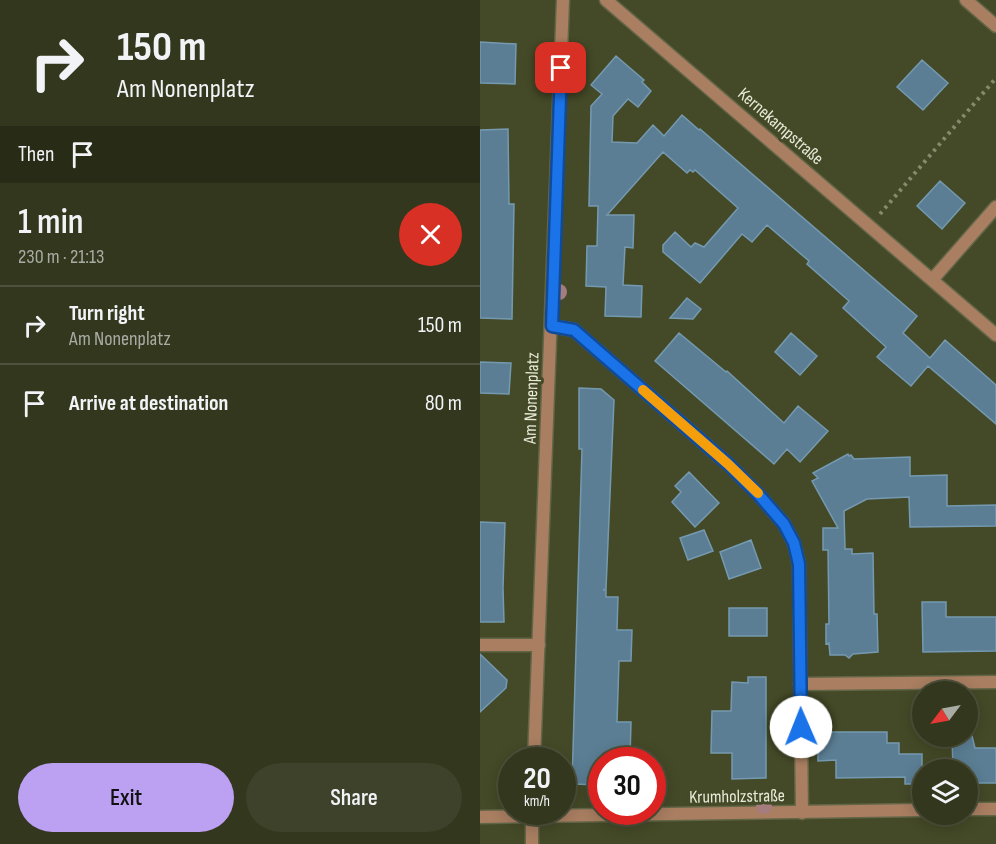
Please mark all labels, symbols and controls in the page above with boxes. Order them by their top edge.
text: 150 m [117,22,206,73]
icon: right [18,24,96,102]
pin [535,42,586,93]
icon: arrive [544,51,577,84]
text: Am Nonenplatz [117,73,254,105]
street label: Kernekampstraße [734,84,828,169]
icon: arrive [66,138,99,171]
text: Then [18,141,54,168]
text: 1 min [18,201,83,244]
button: close [399,203,462,266]
text: 230 m · 21:13 [18,245,104,269]
text: Turn right [69,300,145,327]
icon: right [18,309,51,342]
text: 150 m [418,312,462,339]
text: Am Nonenplatz [69,327,171,351]
street label: Am Nonenplatz [519,351,544,445]
icon: arrive [18,387,51,420]
text: Arrive at destination [69,390,228,417]
text: 80 m [425,390,462,417]
north arrow [912,681,978,747]
map controls [912,681,978,825]
position arrow [769,695,833,759]
speed limit sign: 30 [588,747,666,825]
button: layers [912,759,978,825]
text: 20 [523,761,551,797]
button: Exit [18,763,234,832]
button: Share [246,763,462,832]
street label: Krumholzstraße [689,785,785,808]
text: km/h [524,792,550,811]

